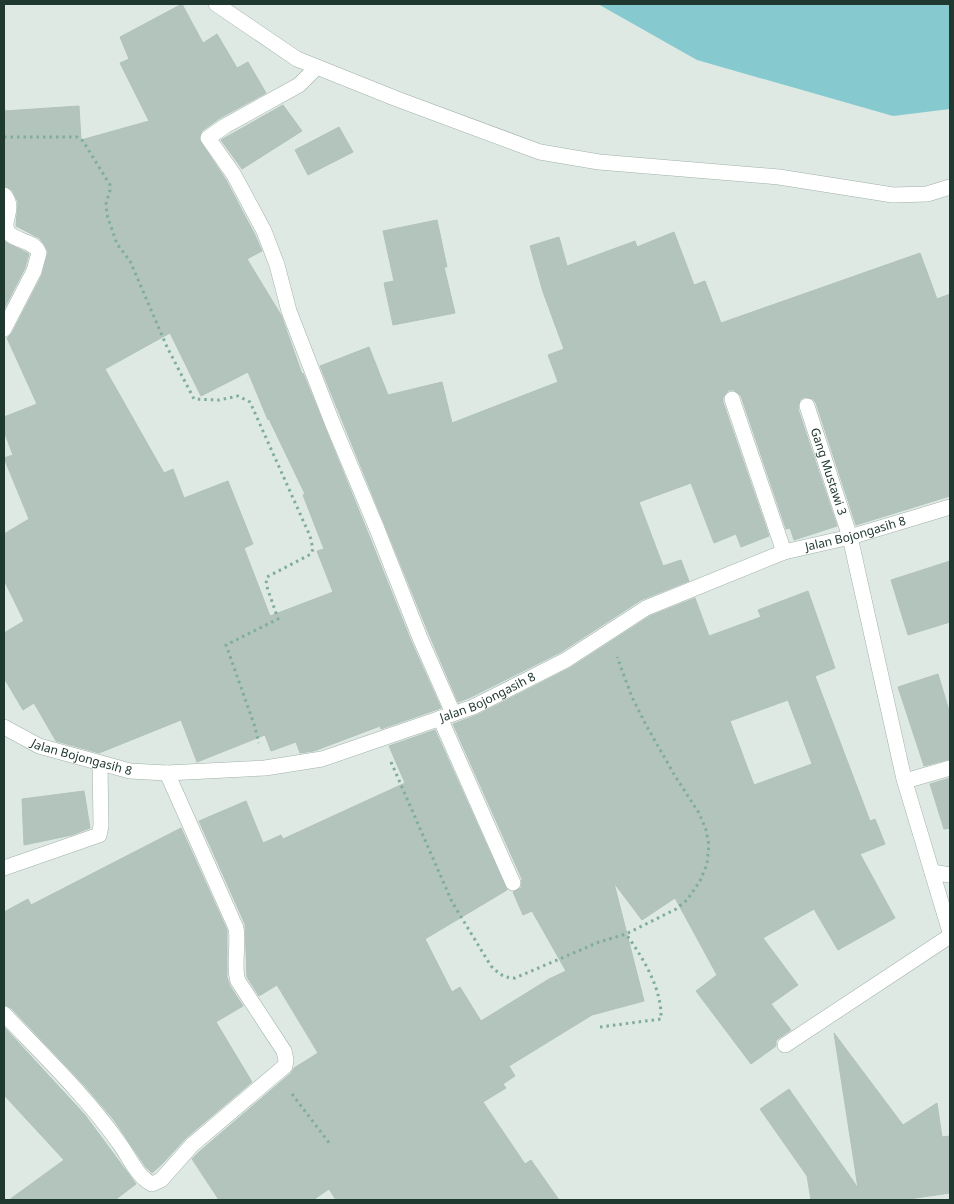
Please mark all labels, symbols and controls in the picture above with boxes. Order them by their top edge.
street label: Gang Mustawi 3 [807,425,851,517]
street label: Jalan Bojongasih 8 [802,512,908,555]
street label: Jalan Bojongasih 8 [436,668,538,726]
street label: Jalan Bojongasih 8 [28,734,134,779]

